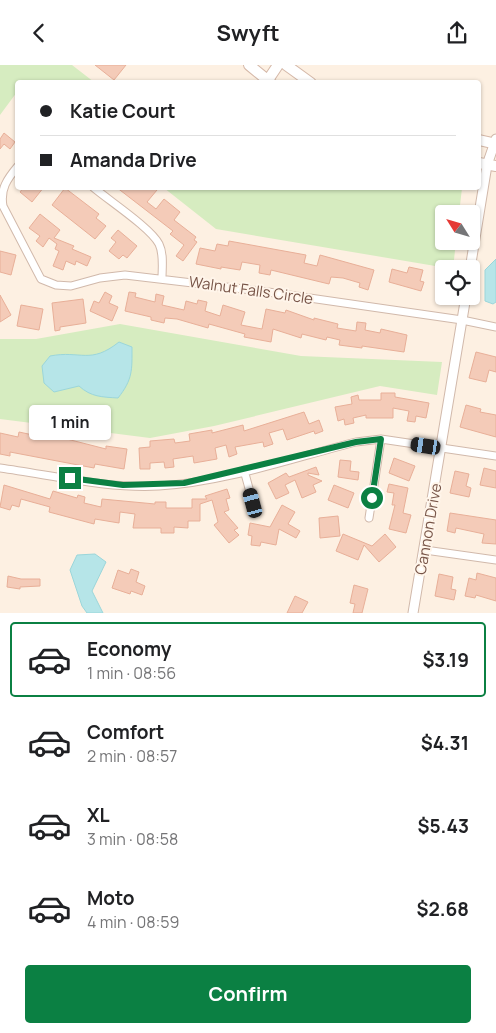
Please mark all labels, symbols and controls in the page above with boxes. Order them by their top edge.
text: Swyft [216,18,280,48]
icon: back [25,19,53,47]
icon: share [443,19,471,47]
text: Katie Court [70,98,176,124]
text: Amanda Drive [70,147,197,173]
north arrow [435,205,480,250]
map controls [435,205,480,305]
button: locate [435,260,480,305]
street label: Walnut Falls Circle [187,271,315,309]
callout: 1 min [29,405,111,441]
text: 1 min [50,411,90,433]
car [410,436,441,456]
route end [59,467,81,489]
street label: Cannon Drive [410,481,446,576]
car [241,487,264,519]
route start [361,487,383,509]
text: Economy [87,636,171,662]
icon: car [27,637,72,682]
text: $3.19 [422,647,469,673]
text: 1 min · 08:56 [87,662,176,684]
text: Comfort [87,719,164,745]
icon: car [27,720,72,765]
text: $4.31 [421,730,469,756]
text: 2 min · 08:57 [87,745,177,767]
text: XL [87,802,110,828]
icon: car [27,803,72,848]
text: $5.43 [418,813,469,839]
text: 3 min · 08:58 [87,828,178,850]
text: Moto [87,885,134,911]
icon: car [27,886,72,931]
text: $2.68 [417,896,469,922]
text: 4 min · 08:59 [87,911,179,933]
button: Confirm [25,965,471,1023]

